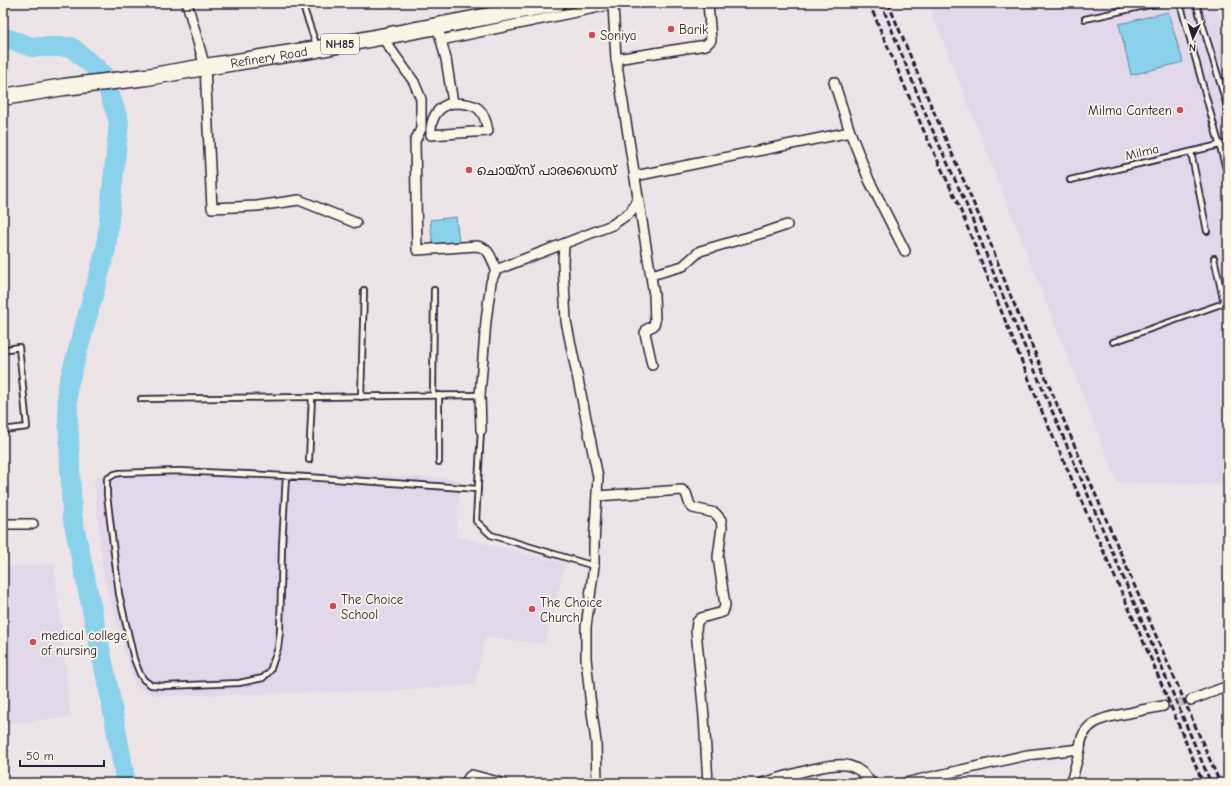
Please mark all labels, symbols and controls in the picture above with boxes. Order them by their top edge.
north arrow [1173,18,1213,58]
place label: Barik [679,22,709,37]
marker: Barik [666,24,676,34]
place label: Soniya [600,28,637,43]
marker: Soniya [587,30,597,40]
road number: NH85 [321,34,359,54]
text: N [1188,41,1196,54]
street label: Refinery Road [229,43,309,70]
place label: Milma Canteen [1088,103,1172,118]
marker: Milma Canteen [1175,105,1185,115]
street label: Milma [1124,141,1160,163]
place label: ചൊയ്സ് പാരഡൈസ് [477,163,618,178]
marker: ചൊയ്സ് പാരഡൈസ് [464,165,474,175]
place label: The Choice School [341,592,404,622]
place label: The Choice Church [540,595,603,625]
marker: The Choice School [328,601,338,611]
marker: The Choice Church [527,604,537,614]
place label: medical college of nursing [41,628,128,658]
marker: medical college of nursing [28,637,38,647]
scale bar [20,742,104,768]
text: 50 m [26,749,54,763]

